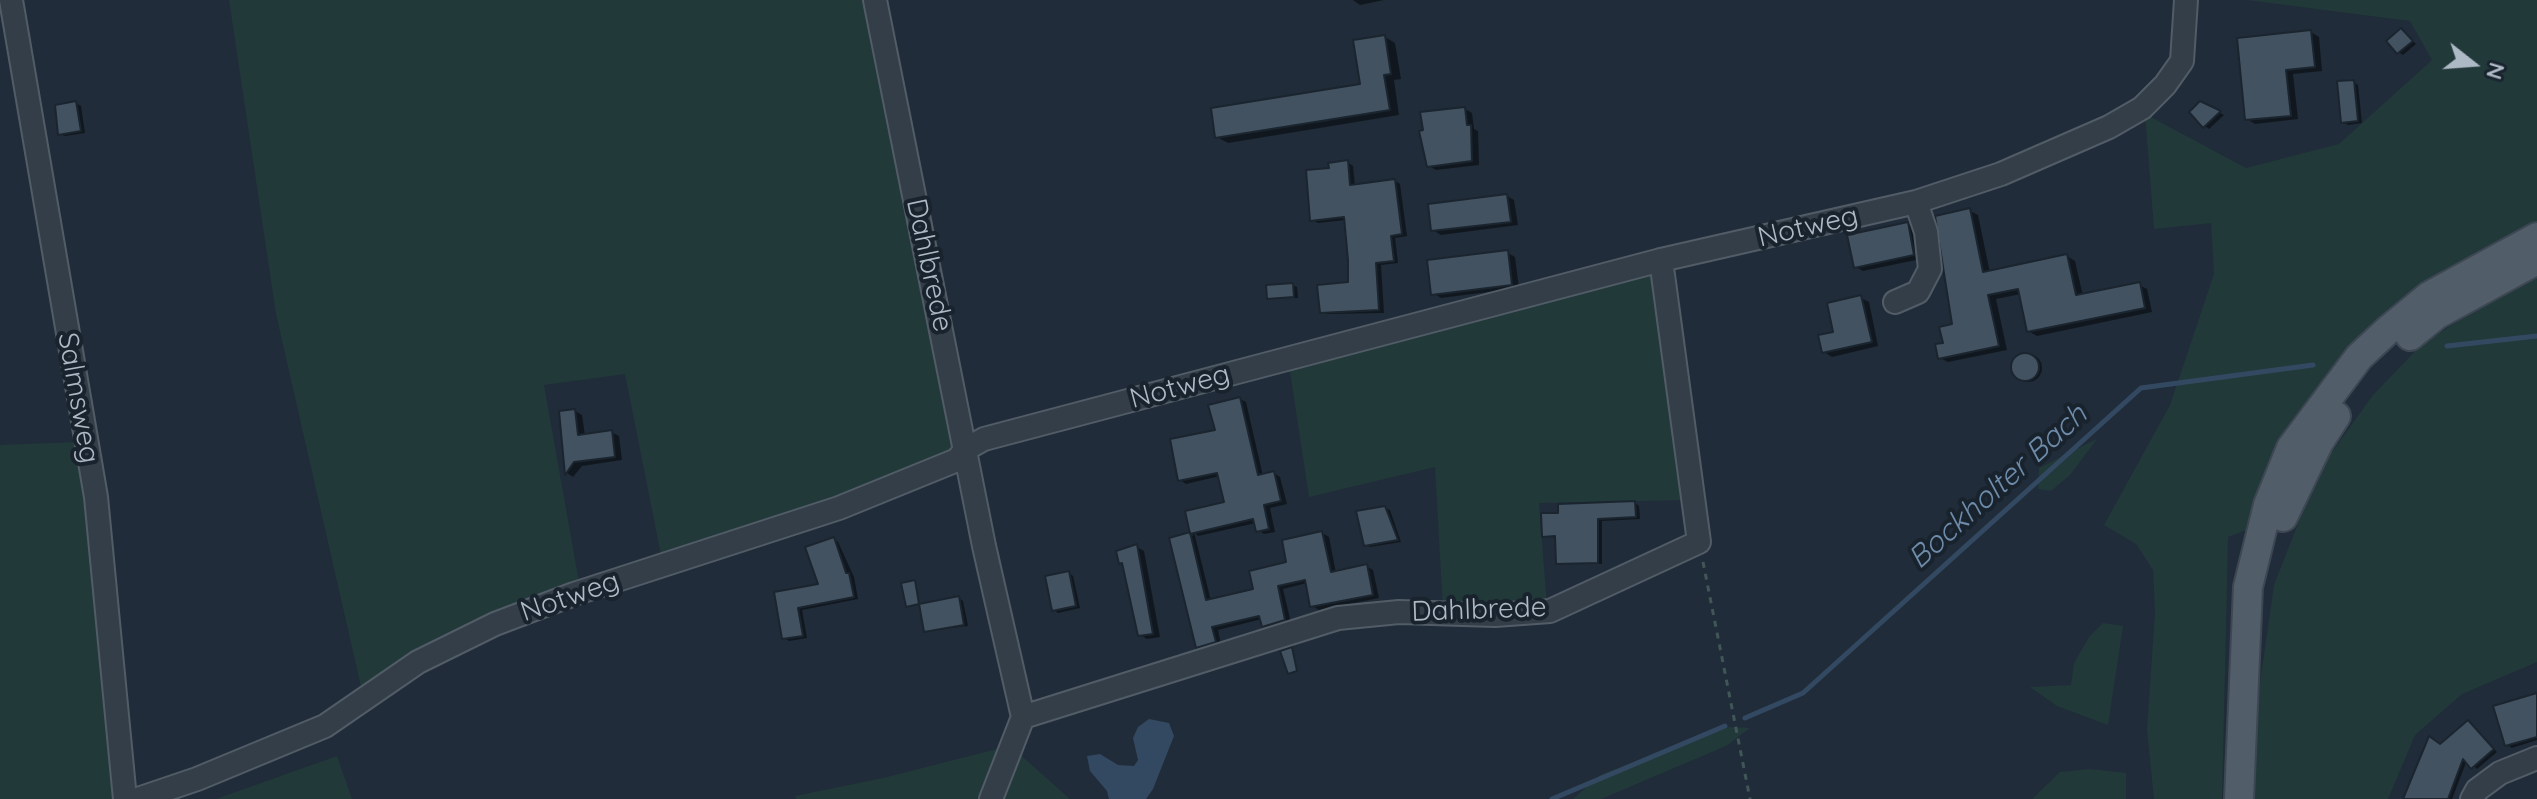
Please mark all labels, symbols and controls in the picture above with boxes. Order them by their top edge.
north arrow [2433,24,2513,104]
text: N [2480,59,2512,83]
street label: Dahlbrede [899,195,959,335]
street label: Notweg [1754,199,1862,255]
street label: Salmsweg [50,330,106,466]
street label: Notweg [1126,358,1234,416]
water label: Bockholter Bach [1901,397,2095,577]
street label: Notweg [516,564,624,630]
street label: Dahlbrede [1411,591,1547,629]

